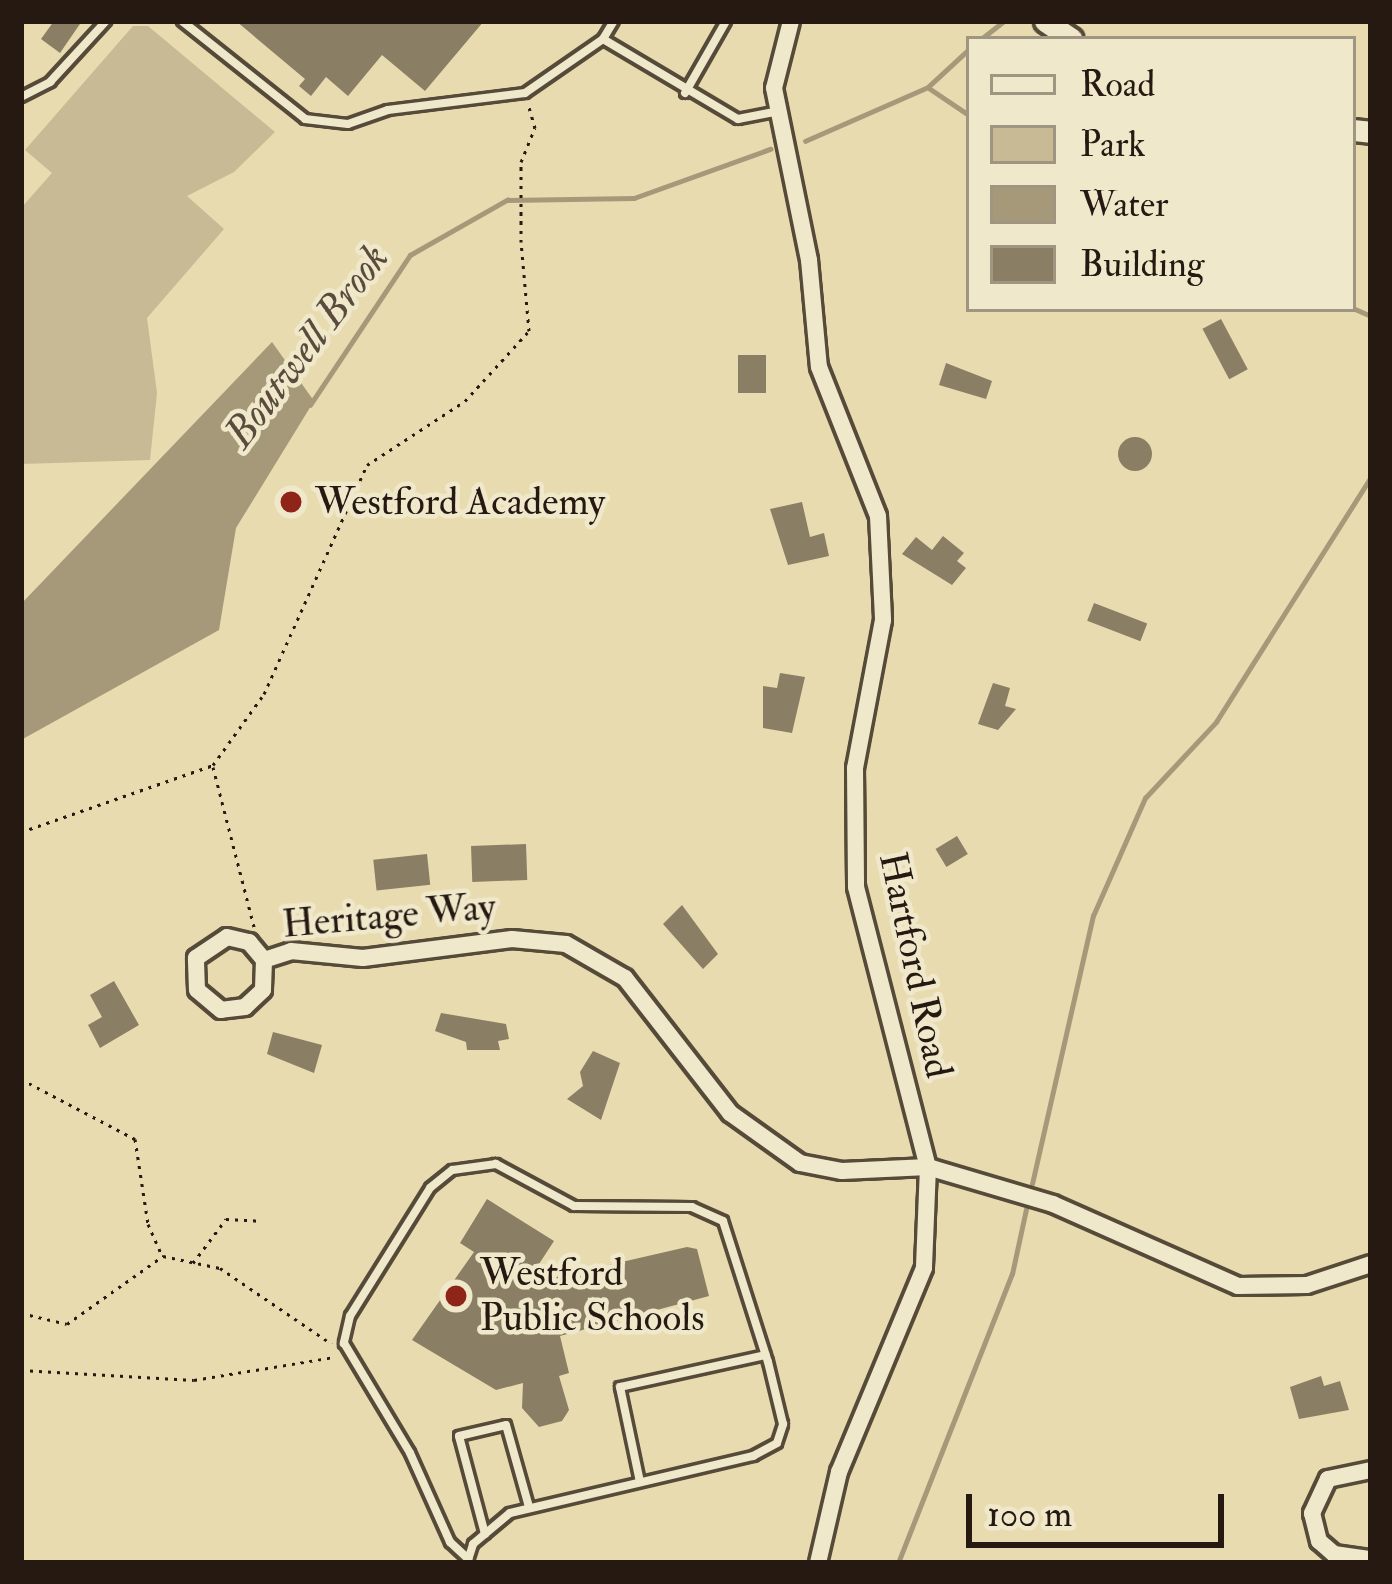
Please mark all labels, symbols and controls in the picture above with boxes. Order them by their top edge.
legend [966,36,1356,312]
text: Road [1080,62,1155,107]
text: Park [1080,122,1146,167]
text: Water [1080,182,1168,227]
water label: Boutwell Brook [214,234,400,458]
text: Building [1080,242,1204,287]
place label: Westford Academy [315,479,605,525]
marker: Westford Academy [278,489,304,515]
street label: Hartford Road [868,848,962,1082]
street label: Heritage Way [280,883,498,949]
place label: Westford Public Schools [480,1251,704,1342]
marker: Westford Public Schools [443,1283,469,1309]
scale bar [972,1470,1230,1544]
text: 100 m [987,1492,1072,1537]

